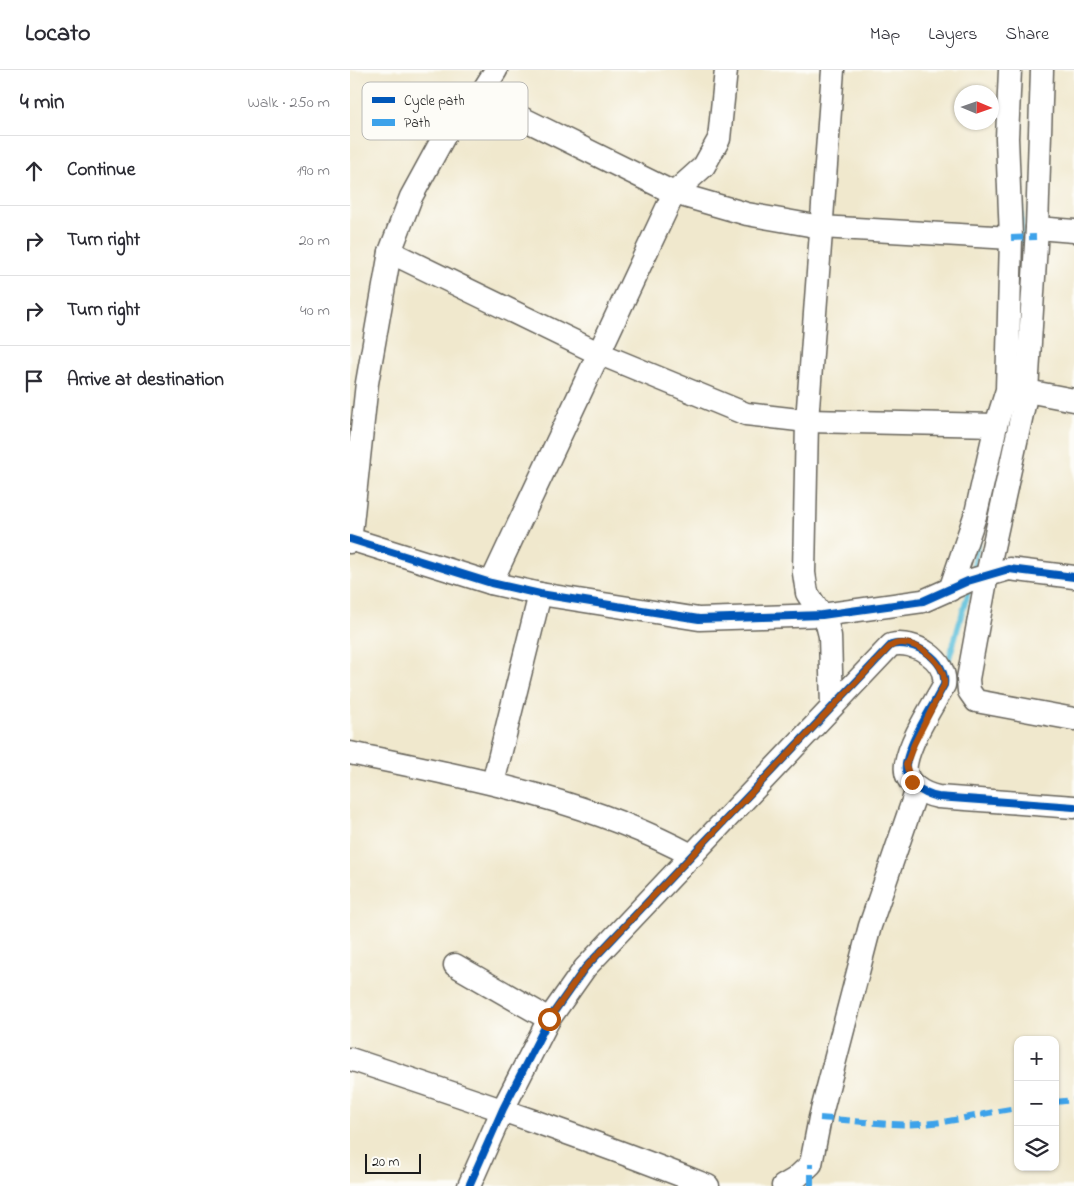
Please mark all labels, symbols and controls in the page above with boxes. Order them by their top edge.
text: Locato [25,17,91,52]
text: Map [870,22,900,48]
text: Layers [928,22,978,48]
text: Share [1006,22,1049,48]
legend [362,82,528,140]
north arrow [954,85,999,130]
text: 4 min [20,88,64,118]
text: Walk · 250 m [247,91,330,115]
text: Cycle path [404,91,465,113]
text: Path [404,113,430,134]
icon: ahead [20,157,48,185]
text: Continue [67,157,135,184]
text: 190 m [297,159,330,183]
icon: right [20,227,48,255]
text: Turn right [67,227,140,254]
text: 20 m [299,229,330,253]
icon: right [20,297,48,325]
text: Turn right [67,297,140,324]
text: 40 m [300,299,330,323]
icon: arrive [20,367,48,395]
text: Arrive at destination [67,367,224,394]
route end [901,771,924,794]
route start [538,1008,561,1031]
map controls [1014,1036,1059,1171]
button: + [1014,1036,1059,1081]
button: − [1014,1081,1059,1126]
button: layers [1014,1126,1059,1171]
scale bar [365,1151,421,1174]
text: 20 m [372,1152,399,1173]

